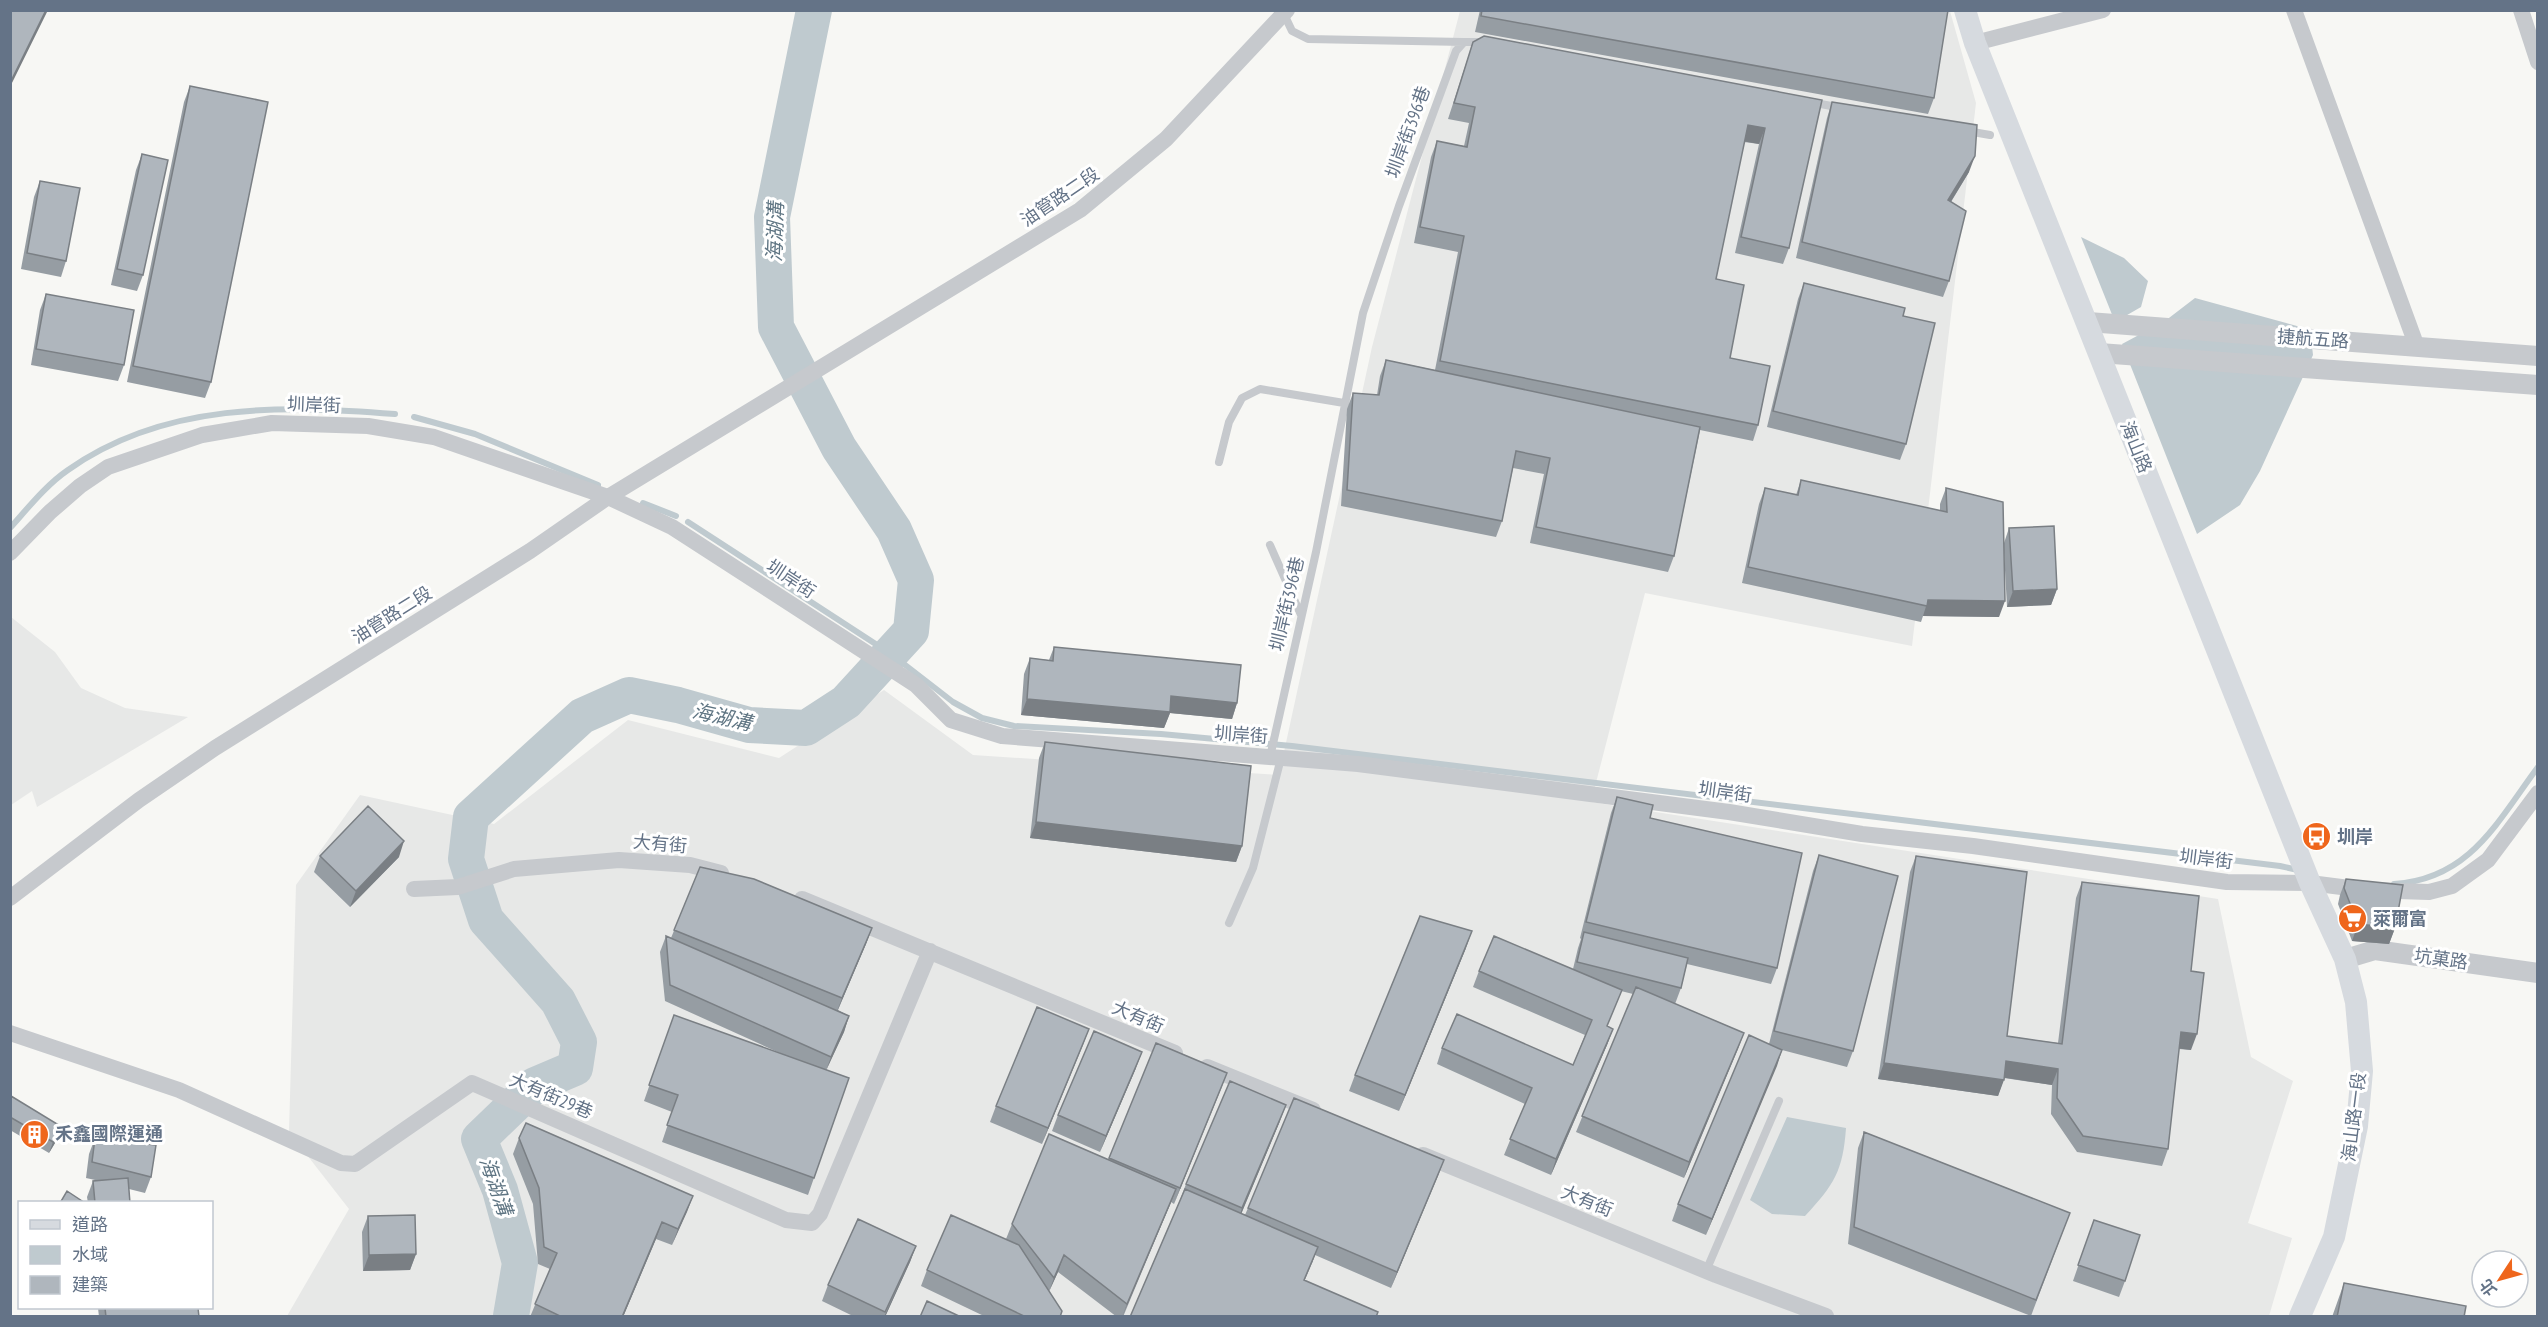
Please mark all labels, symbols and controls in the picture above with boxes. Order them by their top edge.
street label: 圳岸街396巷 [1380,83,1435,181]
street label: 油管路二段 [1016,162,1103,231]
water label: 海湖溝 [761,199,789,262]
street label: 捷航五路 [2276,325,2350,352]
street label: 圳岸街 [287,392,341,417]
street label: 海山路 [2116,417,2157,476]
street label: 圳岸街 [762,554,820,603]
street label: 圳岸街396巷 [1264,554,1309,653]
street label: 油管路二段 [347,581,436,648]
water label: 海湖溝 [690,698,757,737]
street label: 圳岸街 [1213,721,1269,748]
street label: 圳岸街 [1697,776,1753,807]
bus stop icon: 圳岸 [2300,821,2332,853]
place label: 圳岸 [2337,825,2373,848]
street label: 大有街 [632,830,688,857]
street label: 圳岸街 [2178,844,2234,873]
supermarket icon: 萊爾富 [2336,903,2368,935]
place label: 萊爾富 [2373,907,2427,930]
street label: 坑菓路 [2413,943,2469,974]
street label: 大有街 [1109,995,1168,1038]
street label: 大有街29巷 [506,1068,596,1123]
street label: 海山路一段 [2337,1071,2370,1163]
building icon: 禾鑫國際運通 [18,1118,50,1150]
place label: 禾鑫國際運通 [55,1122,163,1145]
water label: 海湖溝 [474,1153,519,1221]
street label: 大有街 [1558,1180,1617,1221]
legend [18,1201,213,1309]
text: 道路 [72,1213,108,1236]
text: 水域 [72,1243,108,1266]
north arrow [2470,1249,2530,1309]
text: 建築 [72,1273,108,1296]
text: 北 [2475,1275,2501,1300]

